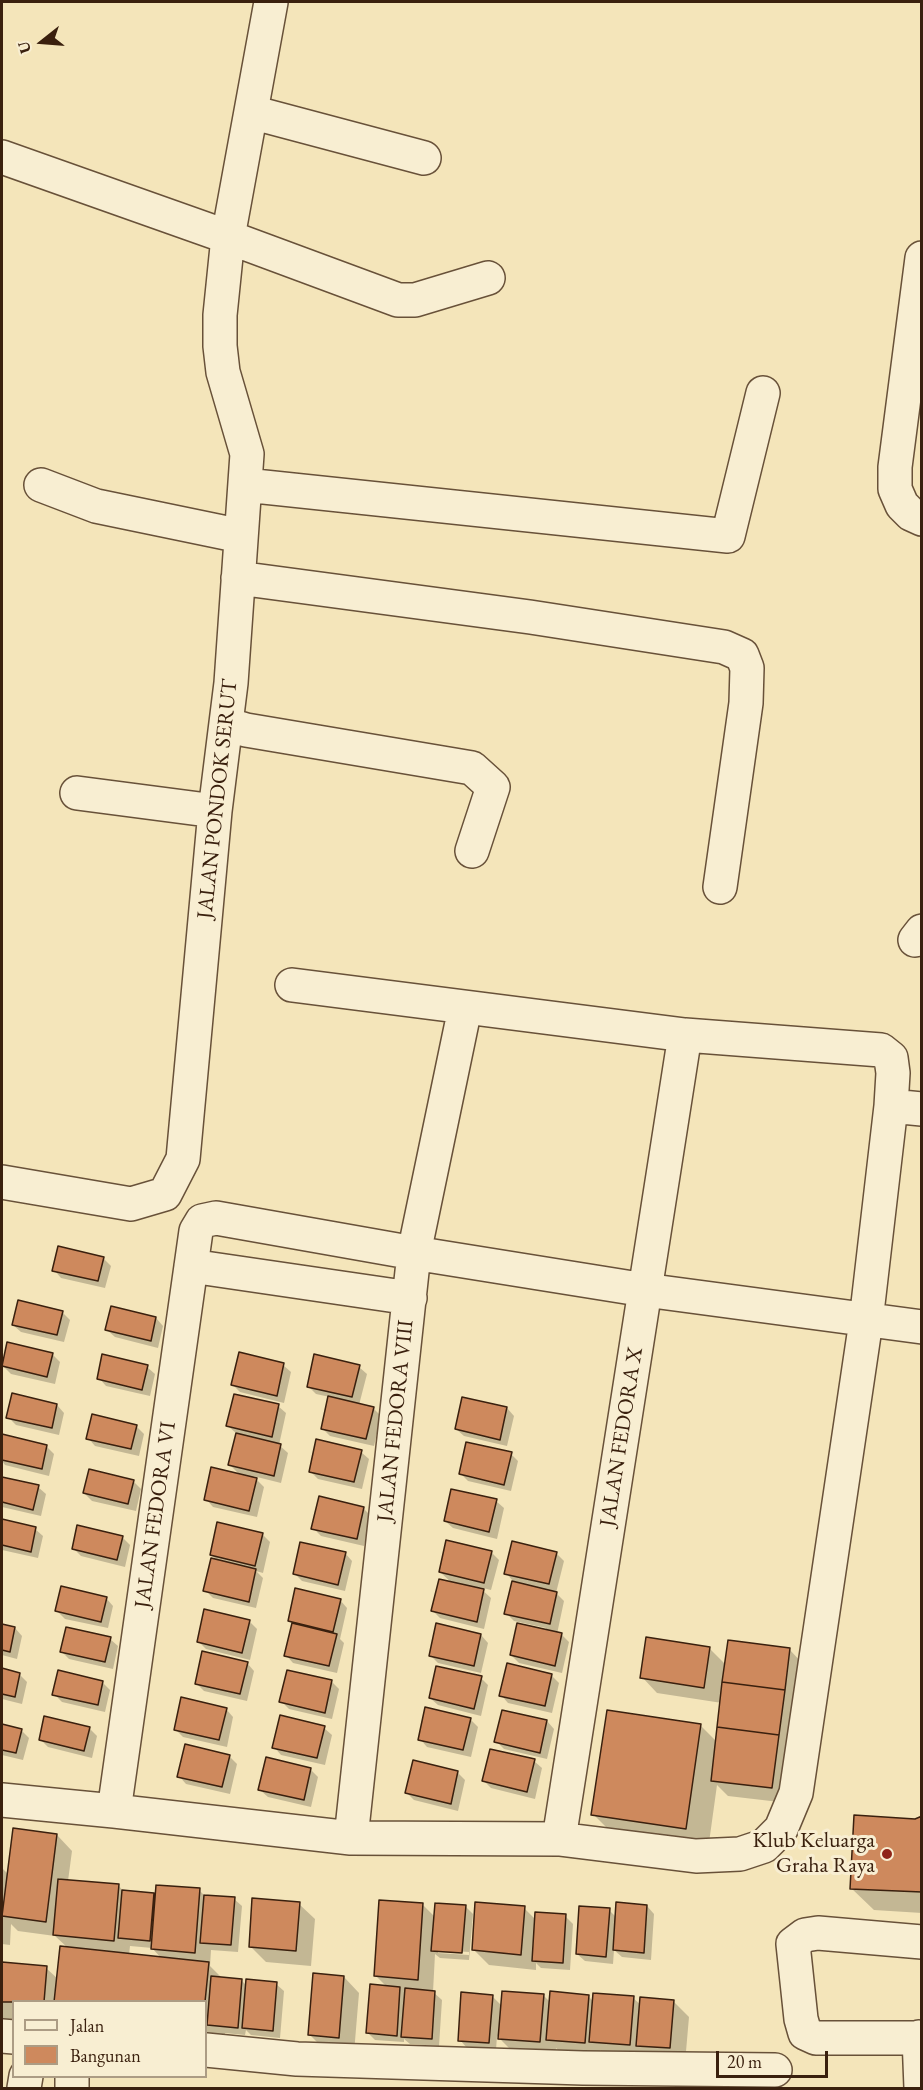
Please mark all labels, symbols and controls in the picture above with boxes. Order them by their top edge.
north arrow [12,12,72,72]
text: U [13,39,36,56]
street label: JALAN PONDOK SERUT [192,678,244,920]
street label: JALAN FEDORA VIII [372,1319,420,1523]
street label: JALAN FEDORA X [595,1345,649,1529]
street label: JALAN FEDORA VI [130,1420,182,1610]
place label: Klub Keluarga Graha Raya [753,1828,875,1880]
marker: Klub Keluarga Graha Raya [880,1847,894,1861]
legend [12,2000,207,2078]
text: Jalan [70,2014,104,2037]
scale bar [719,2039,832,2077]
text: Bangunan [70,2044,141,2067]
text: 20 m [727,2050,762,2073]

